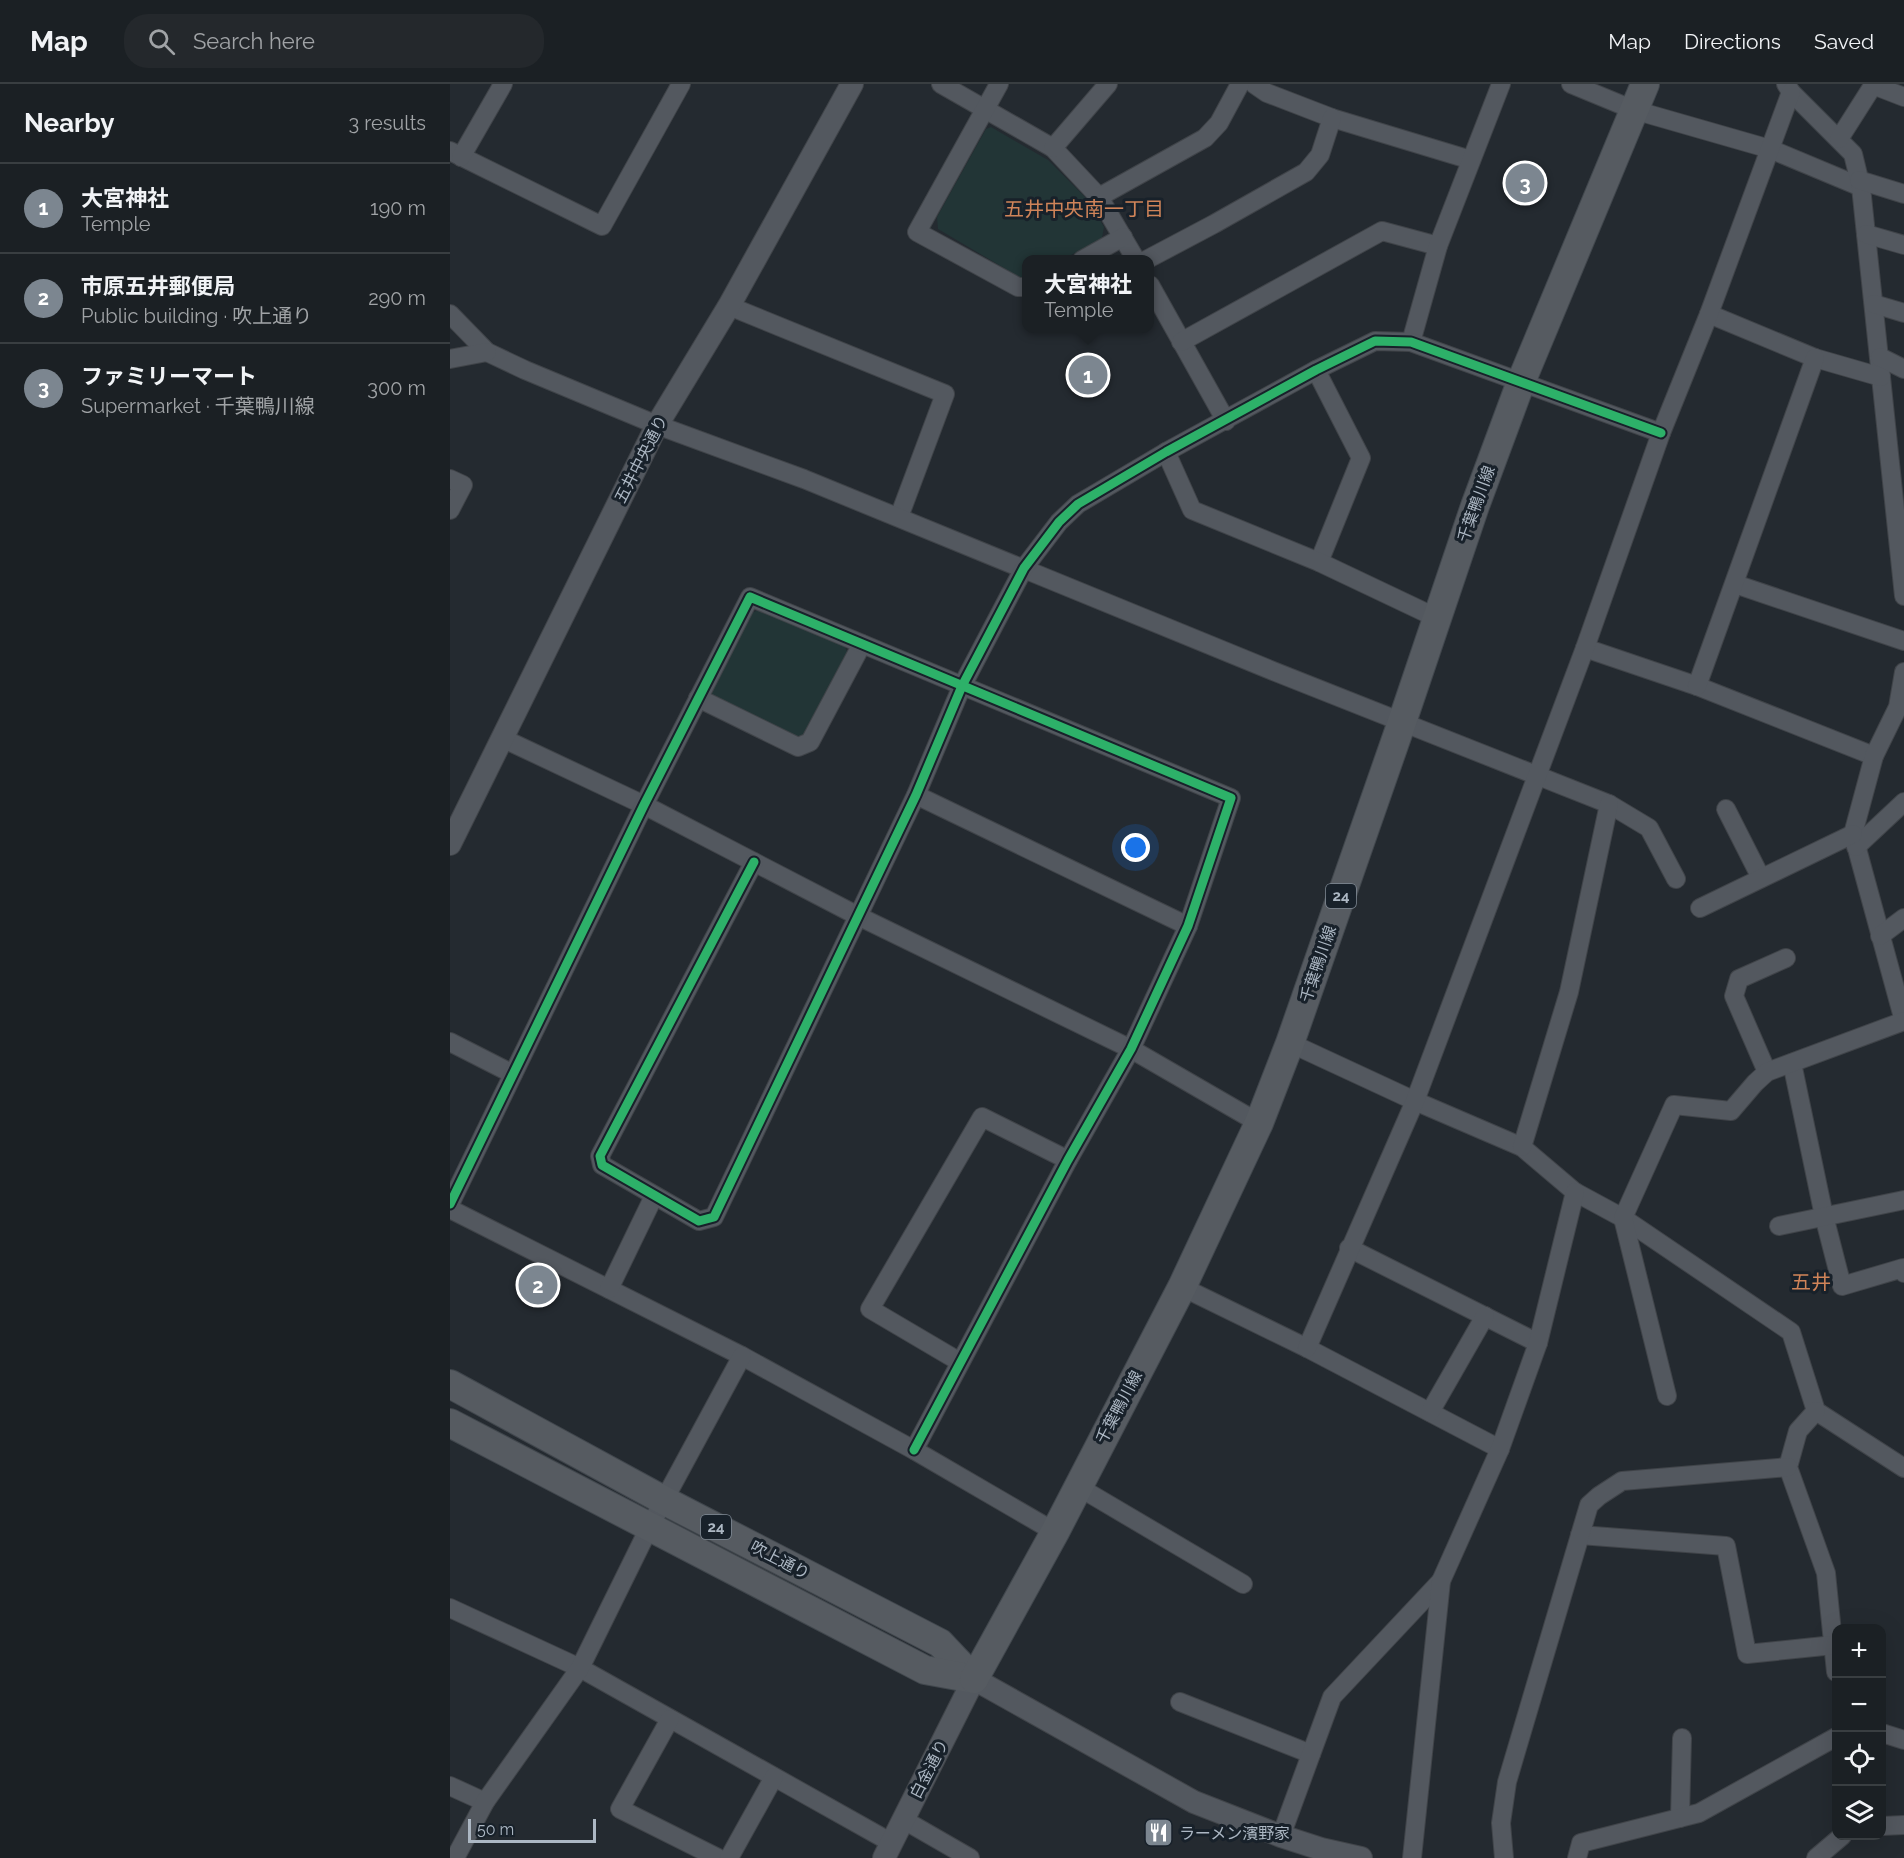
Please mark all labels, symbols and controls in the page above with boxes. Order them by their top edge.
search box [124,14,544,68]
text: Map [30,25,88,58]
icon: search [145,25,178,58]
text: Search here [193,28,315,54]
text: Map [1608,29,1651,54]
text: Directions [1684,29,1781,54]
text: Saved [1814,29,1874,54]
text: Nearby [24,108,114,138]
text: 3 results [348,111,426,135]
pin: 3 [1506,160,1544,206]
text: 大宮神社 [81,185,169,211]
text: 1 [39,196,48,220]
text: 190 m [370,196,426,220]
district label: 五井中央南一丁目 [1004,197,1164,221]
text: Temple [81,212,151,236]
popup [1022,255,1154,333]
text: 大宮神社 [1044,271,1132,297]
text: 市原五井郵便局 [81,273,235,299]
text: 2 [38,286,49,310]
text: 290 m [368,286,426,310]
text: Temple [1044,298,1114,322]
text: Public building · 吹上通り [81,304,312,328]
pin: 1 [1068,352,1108,398]
text: ファミリーマート [81,363,257,389]
text: 3 [38,376,49,400]
text: 300 m [367,376,426,400]
text: Supermarket · 千葉鴨川線 [81,394,315,418]
street label: 五井中央通り [611,412,671,506]
street label: 千葉鴨川線 [1453,463,1499,545]
your location [1121,833,1150,862]
road number: 24 [1326,884,1356,908]
street label: 千葉鴨川線 [1296,923,1340,1005]
pin: 2 [518,1262,557,1308]
district label: 五井 [1791,1270,1831,1294]
street label: 千葉鴨川線 [1092,1367,1146,1447]
road number: 24 [701,1515,731,1539]
street label: 吹上通り [747,1537,813,1583]
map controls [1832,1624,1886,1840]
button: + [1832,1624,1886,1678]
button: − [1832,1678,1886,1732]
button: locate [1832,1732,1886,1786]
street label: 白金通り [906,1736,952,1802]
button: layers [1832,1786,1886,1840]
scale bar [468,1816,596,1844]
restaurant icon: ラーメン濱野家 [1142,1817,1174,1849]
text: 50 m [477,1820,514,1839]
place label: ラーメン濱野家 [1179,1824,1290,1843]

